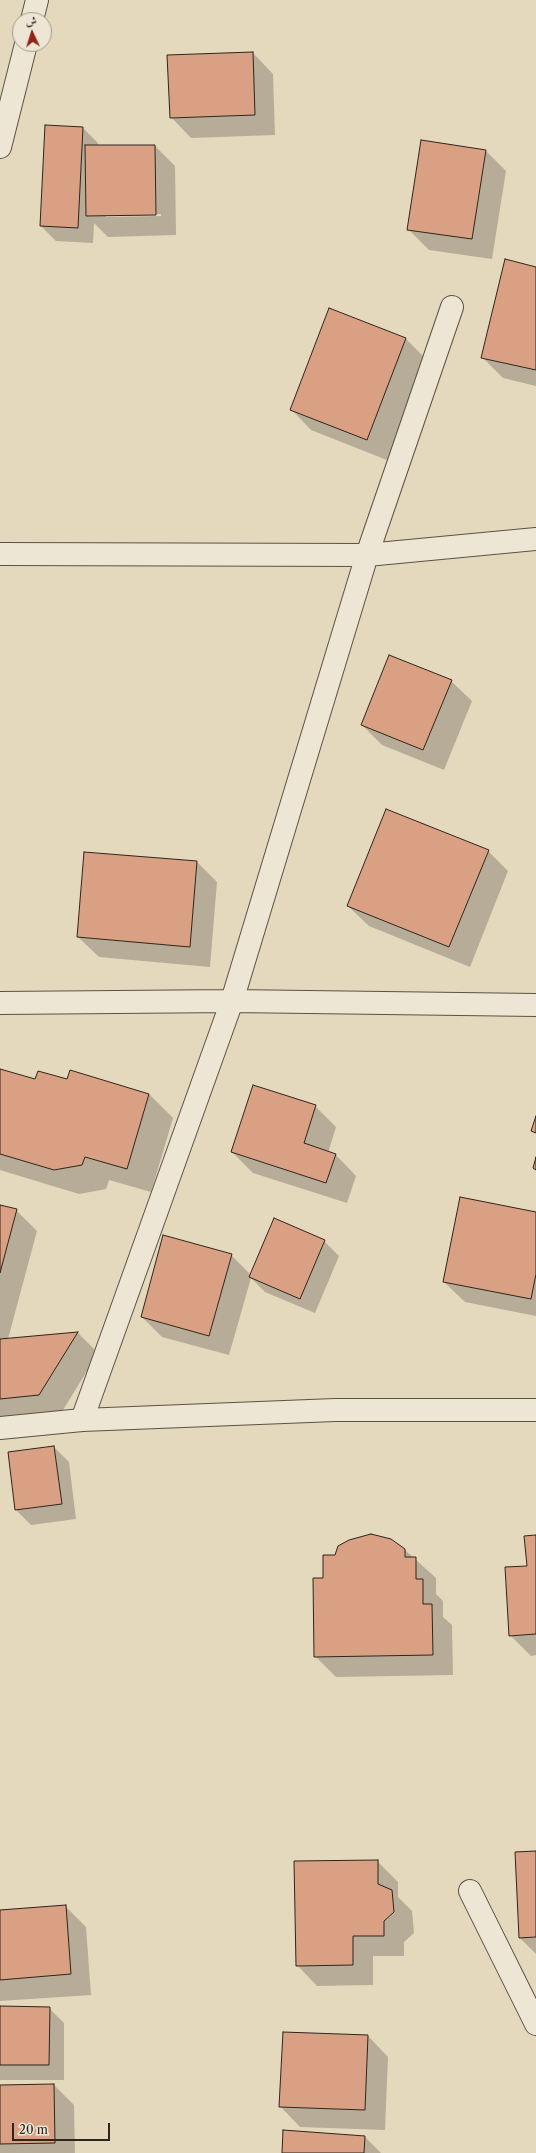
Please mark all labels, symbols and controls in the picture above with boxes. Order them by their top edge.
north arrow [12,12,52,52]
text: ش [25,14,37,28]
scale bar [14,2115,112,2141]
text: 20 m [19,2122,48,2137]

